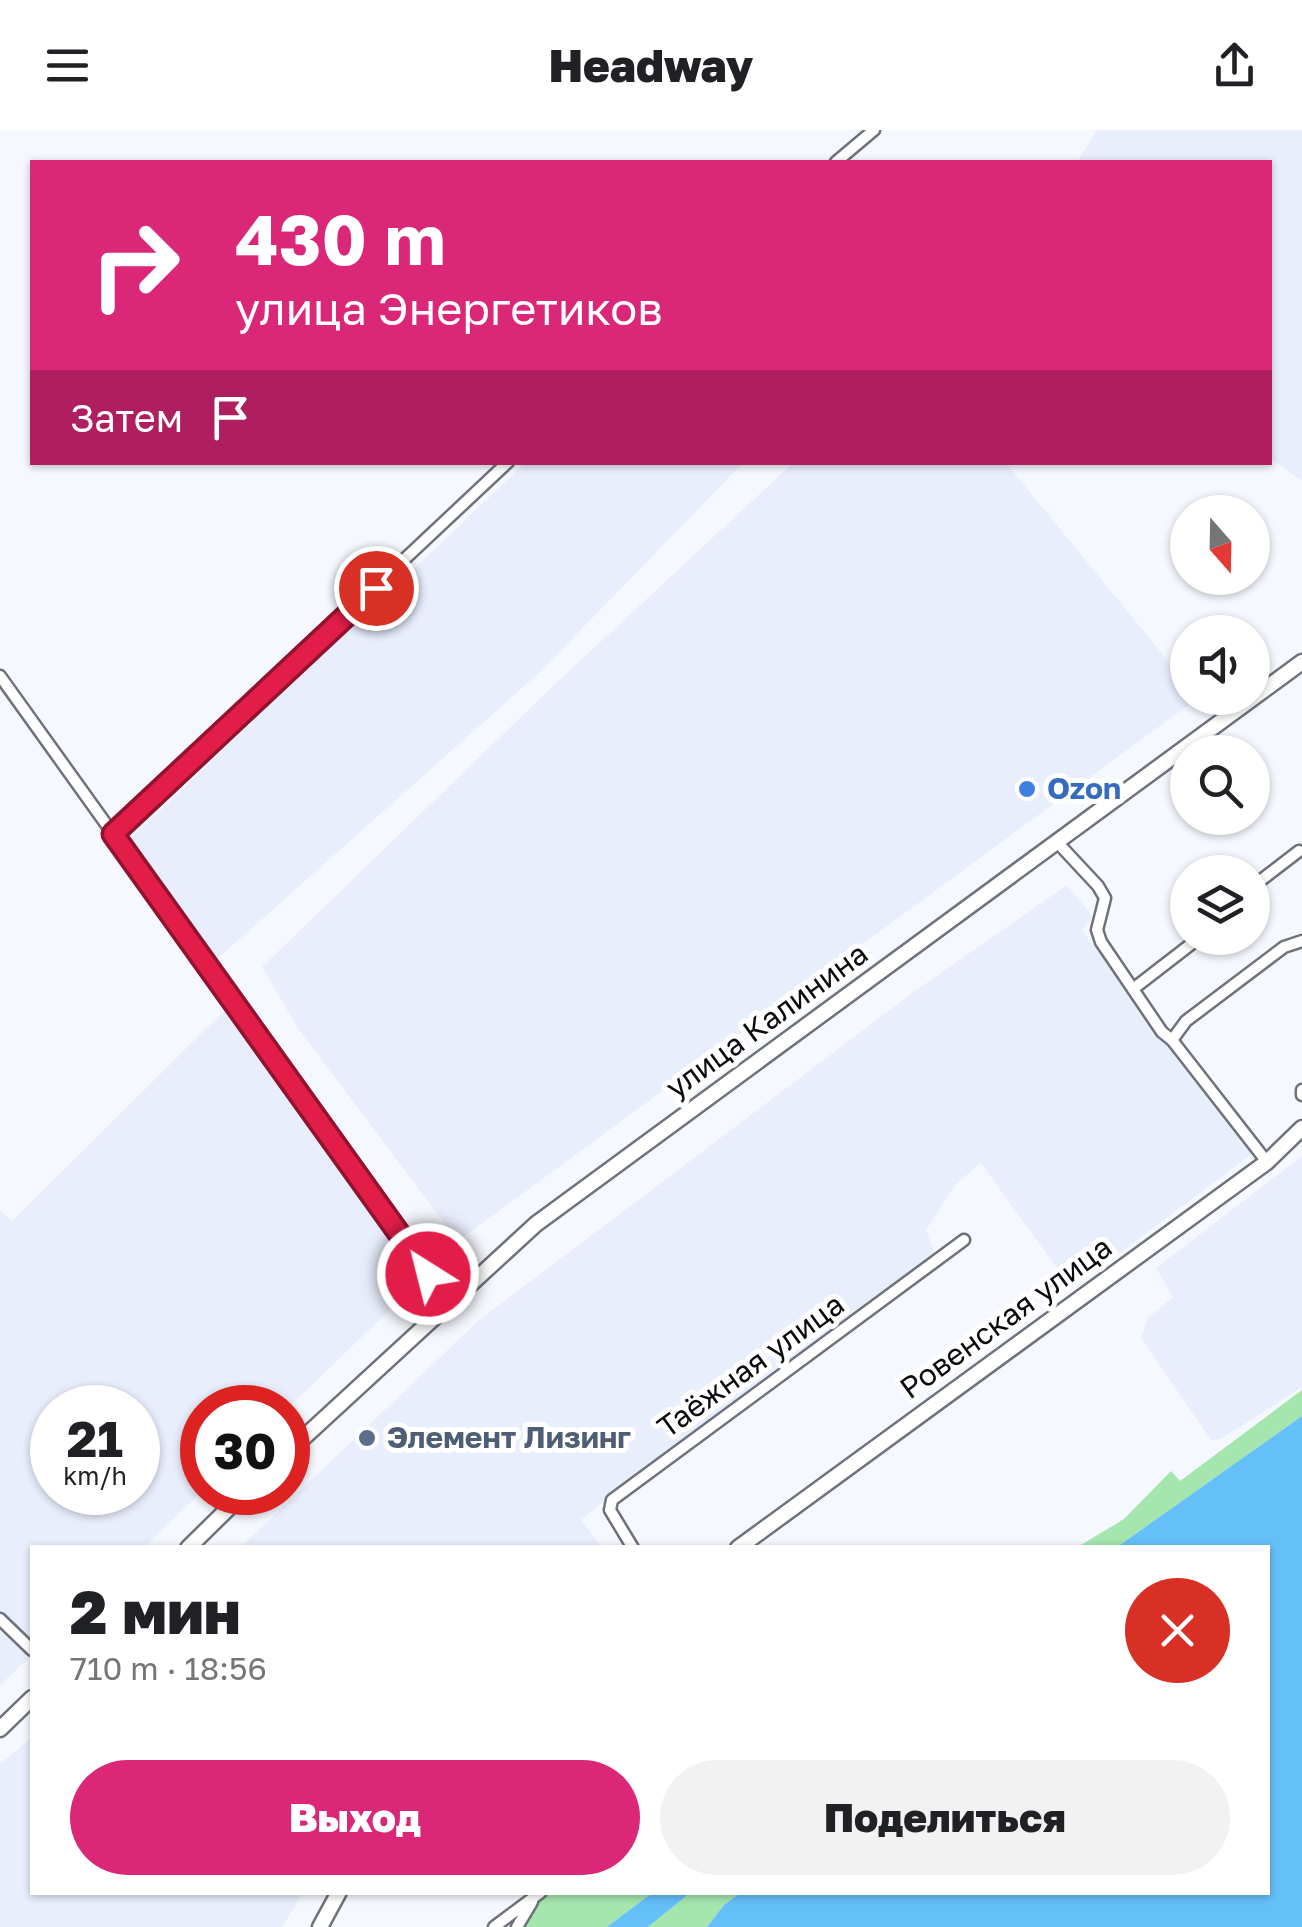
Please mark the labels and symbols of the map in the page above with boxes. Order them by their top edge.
north arrow [1170,495,1270,595]
pin [334,546,419,631]
place label: Ozon [1047,770,1121,806]
marker: Ozon [1016,778,1038,800]
street label: улица Калинина [658,935,874,1106]
position arrow [376,1222,480,1326]
street label: Ровенская улица [893,1228,1118,1406]
street label: Таёжная улица [650,1286,851,1445]
speed limit sign: 30 [180,1385,310,1515]
place label: Элемент Лизинг [387,1419,631,1455]
marker: Элемент Лизинг [356,1427,378,1449]

